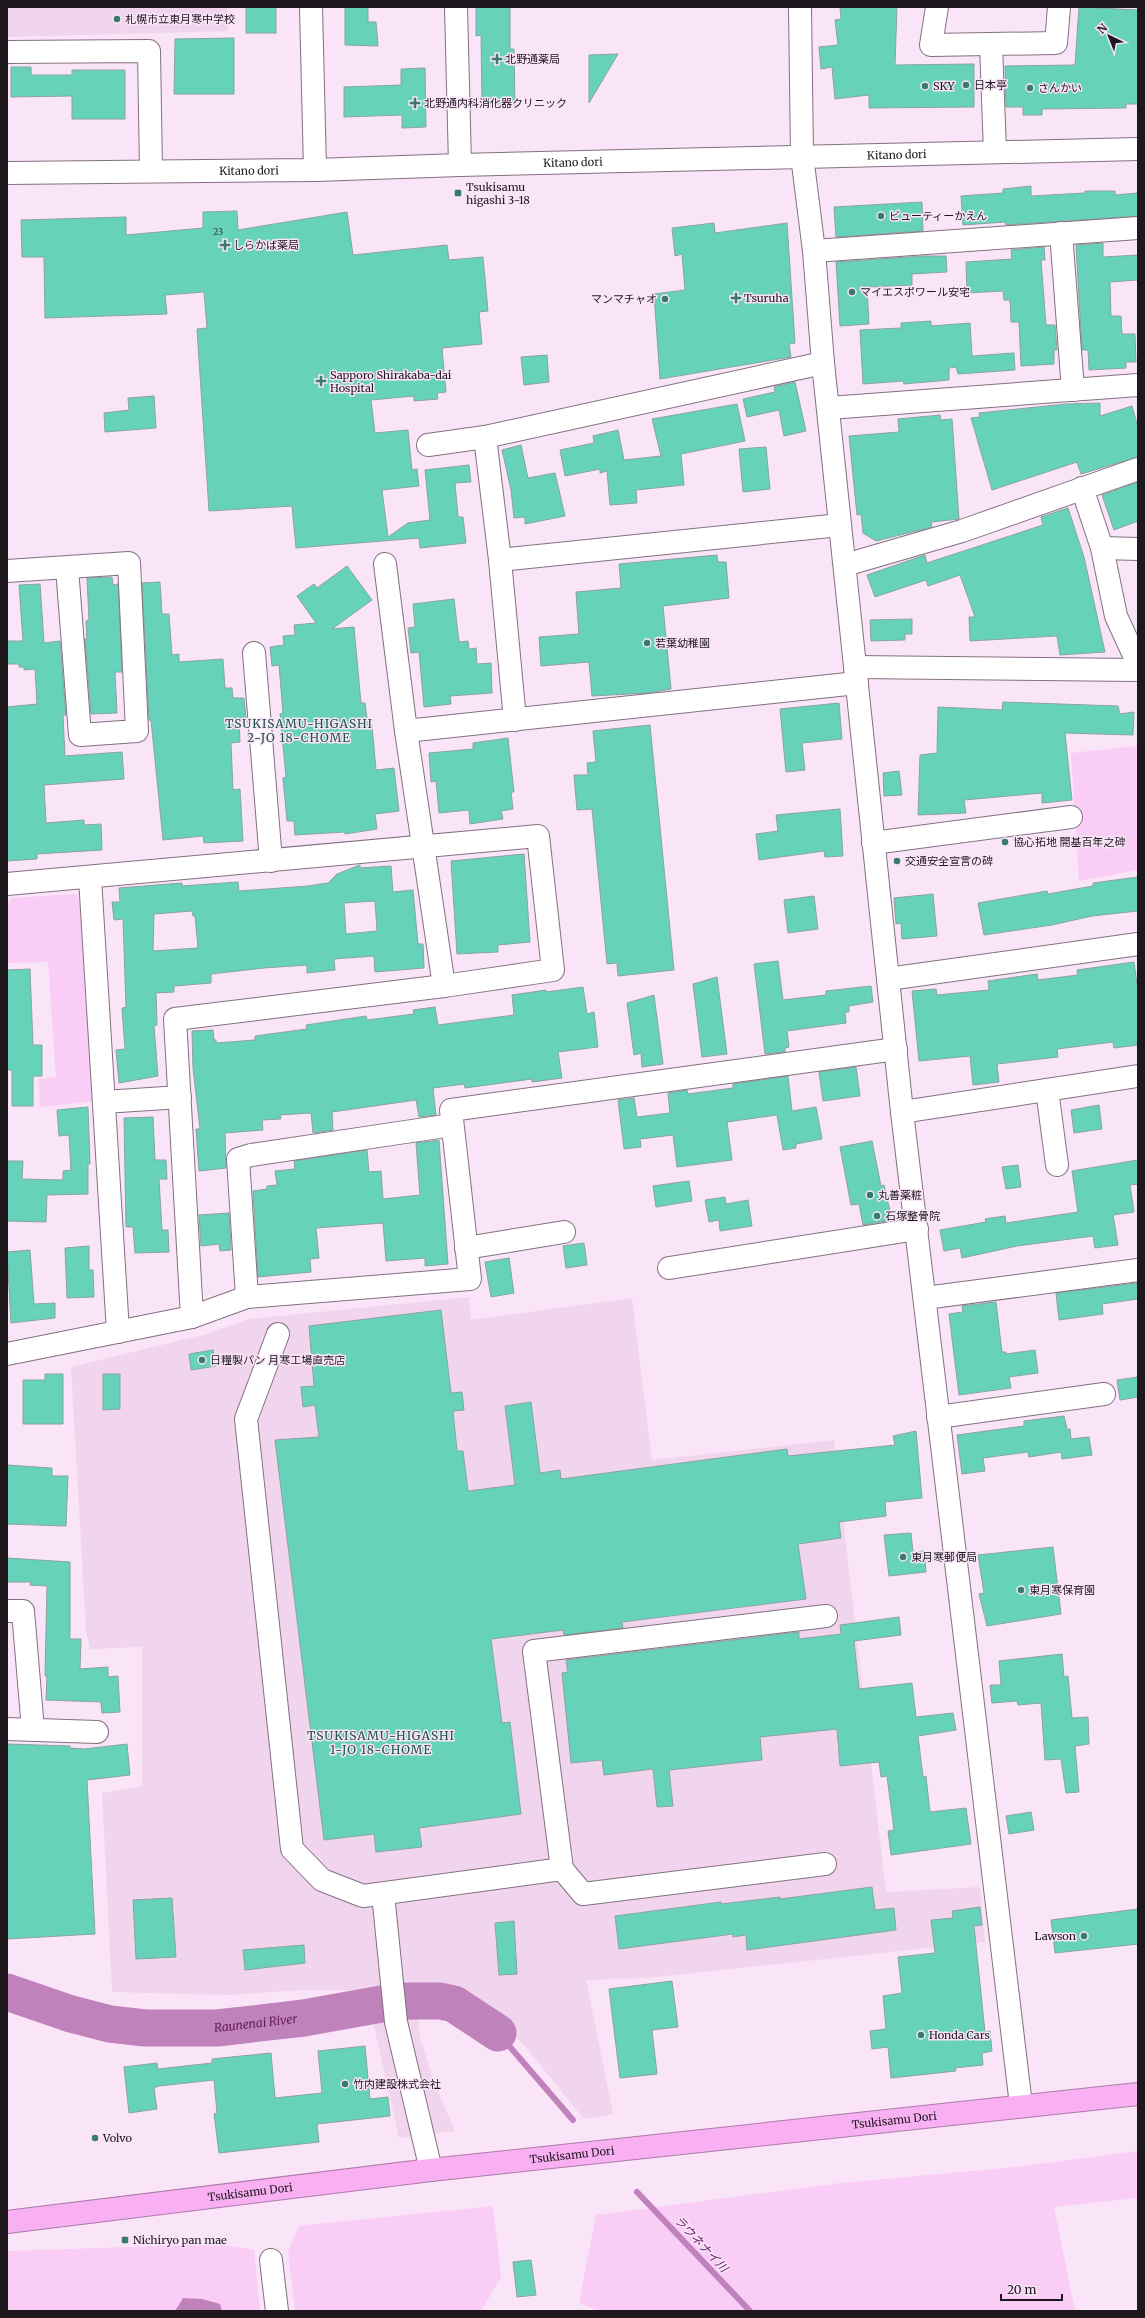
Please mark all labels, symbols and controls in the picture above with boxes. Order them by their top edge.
place label: 札幌市立東月寒中学校 [125,12,235,26]
marker: 札幌市立東月寒中学校 [112,14,122,24]
north arrow [1089,16,1129,56]
text: N [1094,20,1110,37]
place label: 北野通薬局 [505,52,560,66]
marker: 北野通薬局 [492,54,502,64]
place label: 日本亭 [974,78,1007,92]
place label: SKY [933,79,956,93]
marker: 日本亭 [961,80,971,90]
marker: SKY [920,81,930,91]
place label: さんかい [1038,81,1082,95]
marker: さんかい [1025,83,1035,93]
place label: 北野通内科消化器クリニック [424,96,567,110]
marker: 北野通内科消化器クリニック [409,97,421,109]
street label: Kitano dori [867,147,927,162]
street label: Kitano dori [543,155,603,170]
street label: Kitano dori [219,163,279,178]
place label: Tsukisamu higashi 3-18 [466,180,530,207]
marker: Tsukisamu higashi 3-18 [453,188,463,198]
place label: ビューティーかえん [889,209,987,223]
marker: ビューティーかえん [876,211,886,221]
house number: 23 [213,226,223,237]
place label: しらかば薬局 [233,238,299,252]
marker: しらかば薬局 [220,240,230,250]
place label: マイエスポワール安宅 [860,285,970,299]
marker: マイエスポワール安宅 [847,287,857,297]
place label: Tsuruha [744,291,789,305]
place label: マンマチャオ [591,292,657,306]
marker: Tsuruha [731,293,741,303]
marker: マンマチャオ [660,294,670,304]
place label: Sapporo Shirakaba-dai Hospital [330,368,452,395]
marker: Sapporo Shirakaba-dai Hospital [315,375,327,387]
place label: 若葉幼稚園 [655,636,710,650]
marker: 若葉幼稚園 [642,638,652,648]
district label: TSUKISAMU-HIGASHI 2-JO 18-CHOME [225,716,373,745]
place label: 協心拓地 開基百年之碑 [1013,835,1126,849]
marker: 協心拓地 開基百年之碑 [1000,837,1010,847]
place label: 交通安全宣言の碑 [905,854,993,868]
marker: 交通安全宣言の碑 [892,856,902,866]
place label: 丸善薬粧 [878,1188,922,1202]
marker: 丸善薬粧 [865,1190,875,1200]
place label: 石塚整骨院 [885,1209,940,1223]
marker: 石塚整骨院 [872,1211,882,1221]
place label: 日糧製パン 月寒工場直売店 [210,1353,345,1367]
marker: 日糧製パン 月寒工場直売店 [197,1355,207,1365]
place label: 東月寒郵便局 [911,1550,977,1564]
marker: 東月寒郵便局 [898,1552,908,1562]
place label: 東月寒保育園 [1029,1583,1095,1597]
marker: 東月寒保育園 [1016,1585,1026,1595]
district label: TSUKISAMU-HIGASHI 1-JO 18-CHOME [307,1728,455,1757]
place label: Lawson [1035,1929,1077,1943]
marker: Lawson [1079,1931,1089,1941]
water label: Raunenai River [213,2011,299,2035]
place label: Honda Cars [929,2028,990,2042]
marker: Honda Cars [916,2030,926,2040]
place label: 竹内建設株式会社 [353,2077,441,2091]
marker: 竹内建設株式会社 [340,2079,350,2089]
street label: Tsukisamu Dori [851,2109,938,2132]
place label: Volvo [102,2131,132,2145]
marker: Volvo [90,2133,100,2143]
street label: Tsukisamu Dori [529,2143,616,2166]
street label: Tsukisamu Dori [207,2180,294,2204]
water label: ラウネナイ川 [671,2212,733,2277]
place label: Nichiryo pan mae [133,2233,227,2247]
marker: Nichiryo pan mae [120,2235,130,2245]
scale bar [1001,2276,1062,2302]
text: 20 m [1007,2282,1036,2297]

